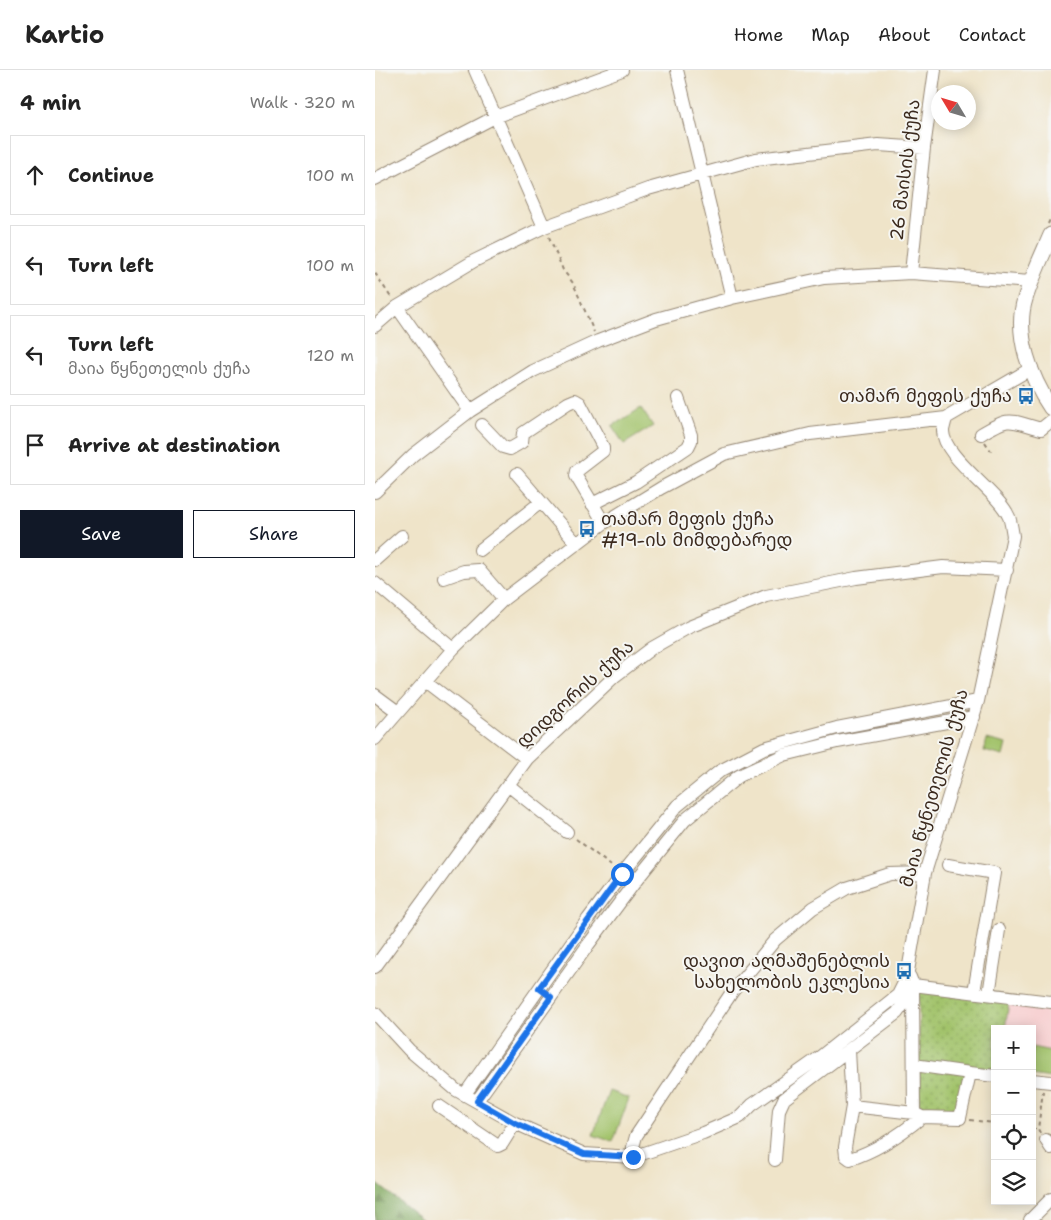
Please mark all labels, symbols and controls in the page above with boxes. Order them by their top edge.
text: Kartio [25,19,104,51]
text: Home [734,23,783,47]
text: Map [811,23,850,47]
text: About [878,23,931,47]
text: Contact [959,23,1026,47]
north arrow [931,85,976,130]
text: 4 min [20,89,81,117]
text: Walk · 320 m [250,92,355,113]
street label: 26 მაისის ქუჩა [884,98,926,242]
icon: ahead [21,161,49,189]
text: Continue [68,163,154,188]
text: 100 m [306,165,354,186]
icon: left [21,251,49,279]
text: Turn left [68,253,154,278]
text: 100 m [306,255,354,276]
text: Turn left [68,332,154,357]
icon: left [21,341,49,369]
text: 120 m [307,345,354,366]
text: მაია წყნეთელის ქუჩა [68,358,251,379]
place label: თამარ მეფის ქუჩა [839,384,1012,408]
bus stop icon: თამარ მეფის ქუჩა [1016,386,1036,406]
icon: arrive [21,431,49,459]
text: Arrive at destination [68,433,280,458]
place label: თამარ მეფის ქუჩა #19-ის მიმდებარედ [601,507,792,552]
button: Save [20,510,183,558]
button: Share [193,510,355,558]
bus stop icon: თამარ მეფის ქუჩა #19-ის მიმდებარედ [577,519,597,539]
street label: დიდგორის ქუჩა [511,635,639,753]
street label: მაია წყნეთელის ქუჩა [894,686,974,890]
route start [611,863,634,886]
place label: დავით აღმაშენებლის სახელობის ეკლესია [683,949,890,994]
bus stop icon: დავით აღმაშენებლის სახელობის ეკლესია [894,961,914,981]
map controls [991,1025,1036,1205]
button: + [991,1025,1036,1070]
button: − [991,1070,1036,1115]
button: locate [991,1115,1036,1160]
route end [622,1146,645,1169]
button: layers [991,1160,1036,1205]

